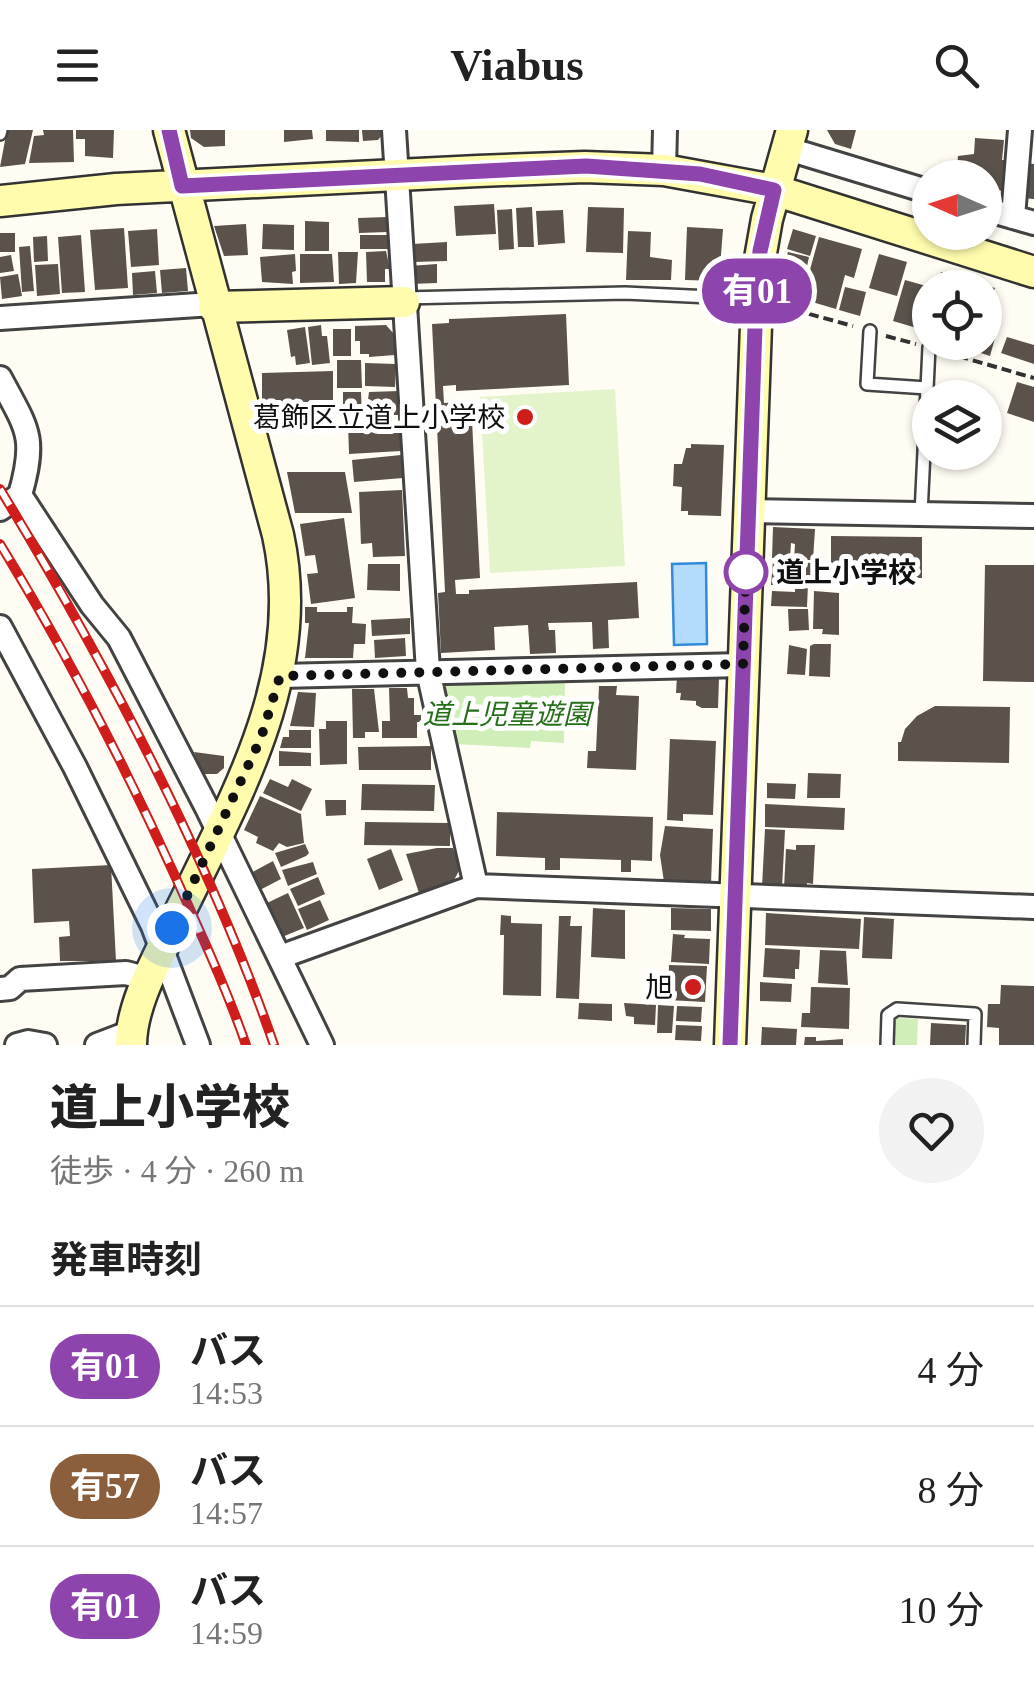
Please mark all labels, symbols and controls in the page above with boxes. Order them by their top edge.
icon: menu [50,38,105,93]
icon: search [929,38,984,93]
text: Viabus [450,40,584,90]
north arrow [912,160,1002,250]
map controls [912,160,1002,470]
line badge: 有01 [700,258,814,324]
button: locate [912,270,1002,360]
text: 有01 [722,272,792,311]
button: layers [912,380,1002,470]
place label: 葛飾区立道上小学校 [253,402,505,433]
marker: 葛飾区立道上小学校 [514,406,536,428]
marker: 道上小学校 [725,551,767,593]
place label: 道上小学校 [776,557,916,588]
park label: 道上児童遊園 [423,699,595,730]
your location [147,903,197,953]
place label: 旭 [645,972,673,1003]
marker: 旭 [682,976,704,998]
button: heart [879,1078,984,1183]
text: 道上小学校 [50,1081,290,1134]
text: 徒歩 · 4 分 · 260 m [50,1153,304,1189]
text: 発車時刻 [50,1239,202,1281]
text: バス [190,1330,266,1372]
text: 有01 [70,1347,140,1386]
text: 4 分 [917,1349,984,1391]
text: 14:53 [190,1375,263,1411]
text: バス [190,1450,266,1492]
text: 有57 [70,1467,140,1506]
text: 8 分 [917,1469,984,1511]
text: 14:57 [190,1495,263,1531]
text: バス [190,1570,266,1612]
text: 有01 [70,1587,140,1626]
text: 10 分 [898,1589,984,1631]
text: 14:59 [190,1615,263,1651]

